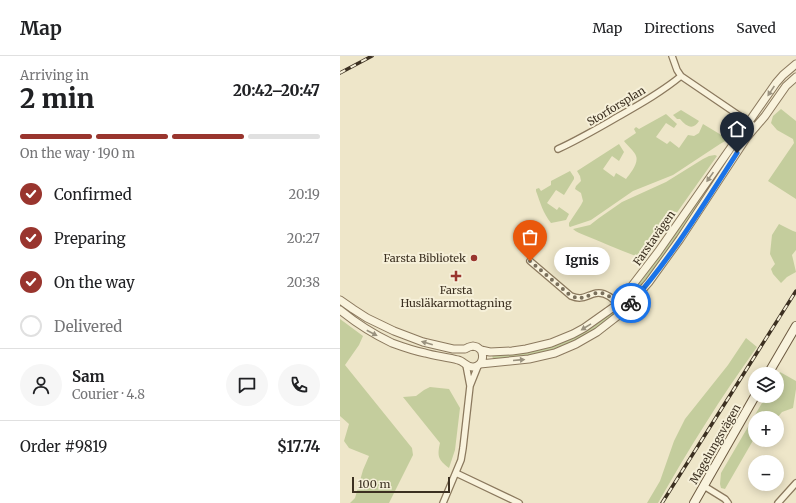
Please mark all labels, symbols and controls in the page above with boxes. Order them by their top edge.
text: Map [20,16,62,40]
text: Map [592,19,622,37]
text: Directions [644,19,714,37]
text: Saved [736,19,776,37]
text: Arriving in [20,67,89,84]
text: 20:42–20:47 [233,81,320,100]
text: 2 min [20,82,94,115]
street label: Storforsplan [584,83,648,129]
one-way arrow [767,86,775,97]
pin [720,112,754,153]
icon: home [726,118,748,140]
text: On the way · 190 m [20,145,135,162]
one-way arrow [706,171,714,182]
icon: check [20,183,42,205]
text: Confirmed [54,185,132,204]
text: 20:19 [289,186,320,203]
street label: Farstavägen [630,207,679,268]
pin [513,220,547,261]
icon: bag [519,226,541,248]
icon: check [20,227,42,249]
text: Preparing [54,229,126,248]
text: 20:27 [287,230,320,247]
callout: Ignis [554,247,610,275]
place label: Farsta Bibliotek [383,251,466,265]
text: Ignis [565,252,599,269]
marker: Farsta Bibliotek [469,253,479,263]
marker: Farsta Husläkarmottagning [450,270,462,282]
icon: check [20,271,42,293]
text: On the way [54,273,135,292]
text: 20:38 [287,274,320,291]
place label: Farsta Husläkarmottagning [400,283,512,310]
courier [611,283,651,323]
icon: bike [620,292,642,314]
text: Delivered [54,317,122,336]
one-way arrow [580,323,592,330]
one-way arrow [366,329,378,336]
one-way arrow [420,340,432,346]
one-way arrow [513,357,525,363]
button: person [20,364,62,406]
button: chat [226,364,268,406]
button: phone [278,364,320,406]
text: Sam [72,367,105,386]
map controls [748,367,784,491]
button: layers [748,367,784,403]
text: Courier · 4.8 [72,386,145,403]
street label: Magelungsvägen [686,401,744,486]
button: + [748,411,784,447]
text: Order #9819 [20,437,107,456]
text: $17.74 [277,437,320,456]
button: − [748,455,784,491]
scale bar [352,475,450,494]
text: 100 m [358,477,390,491]

